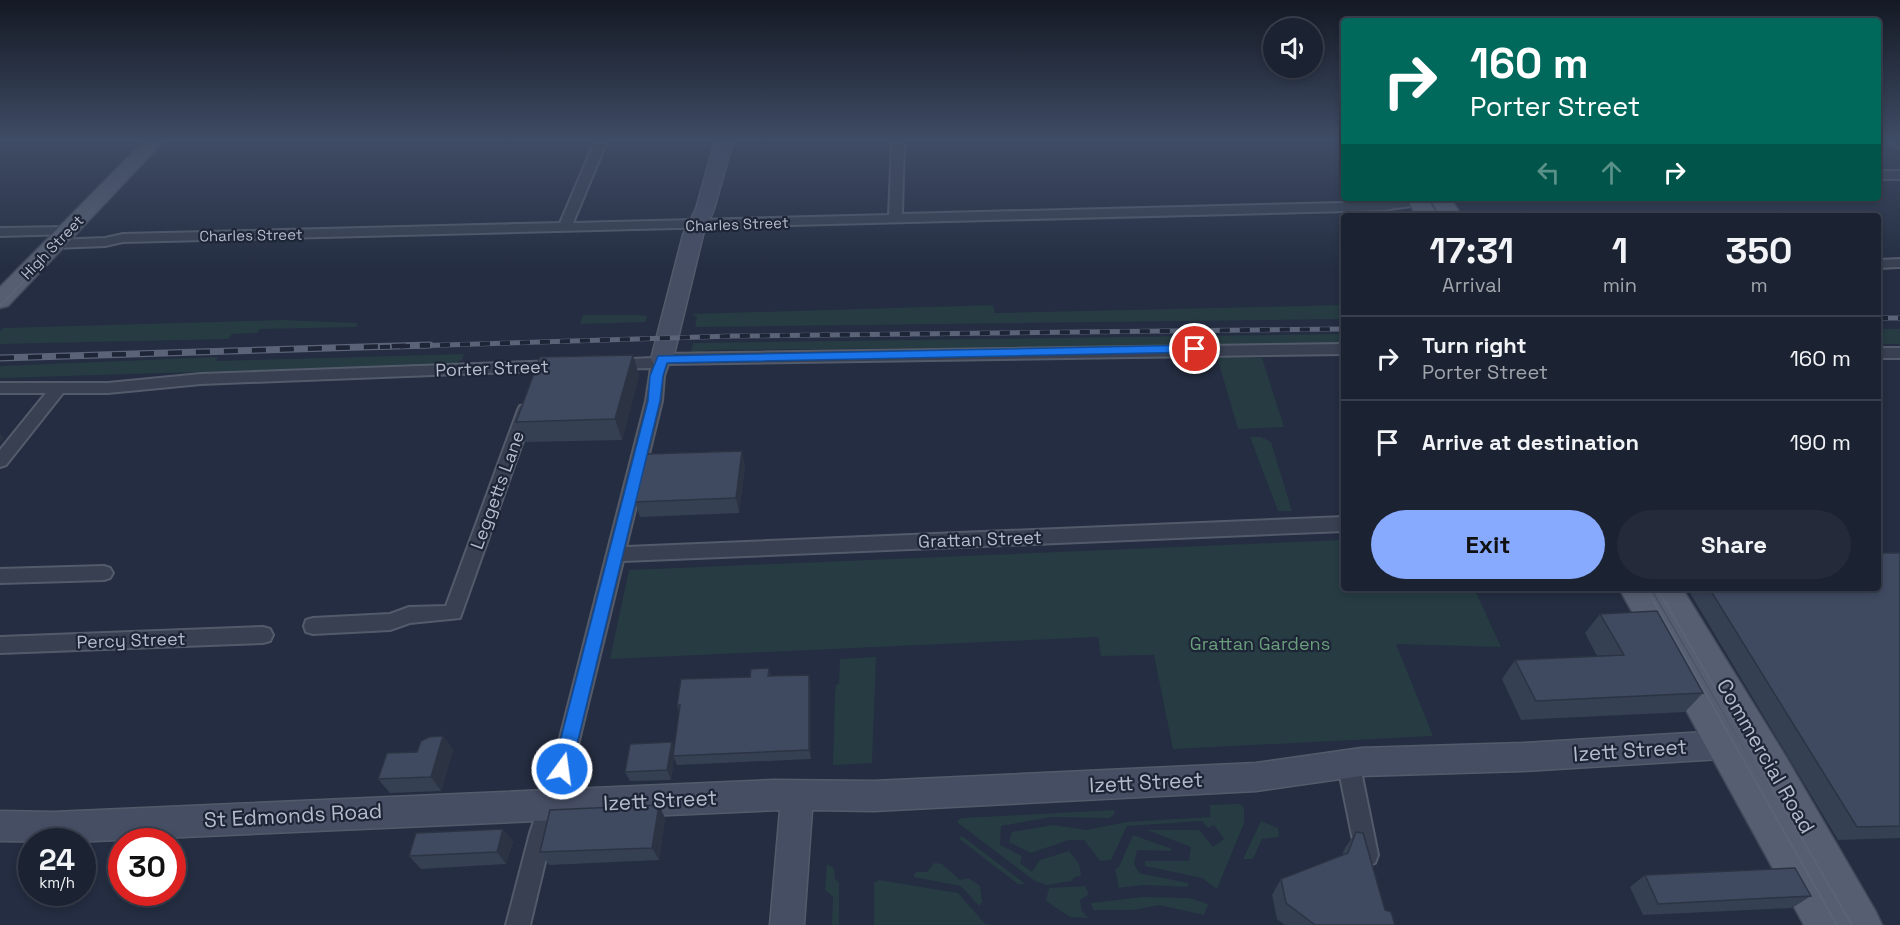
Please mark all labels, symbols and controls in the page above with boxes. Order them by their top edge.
map controls [1263,18,1323,78]
button: sound [1263,18,1323,78]
text: 160 m [1470,37,1589,90]
icon: right [1371,42,1449,120]
text: Porter Street [1470,89,1640,124]
icon: left [1532,156,1565,189]
icon: ahead [1595,156,1628,189]
icon: right [1658,156,1691,189]
street label: High Street [17,211,87,283]
street label: Charles Street [685,213,789,235]
street label: Charles Street [199,225,303,245]
text: 17:31 [1430,228,1514,274]
text: 1 [1612,228,1628,274]
text: 350 [1726,228,1792,274]
text: Arrival [1442,272,1502,298]
text: min [1603,272,1637,298]
text: m [1750,272,1768,298]
pin [1169,323,1220,374]
text: Turn right [1422,331,1527,359]
icon: arrive [1178,332,1211,365]
icon: right [1371,342,1404,375]
text: 160 m [1790,344,1851,372]
street label: Porter Street [435,355,549,381]
text: Porter Street [1422,359,1548,385]
icon: arrive [1371,426,1404,459]
street label: Leggetts Lane [465,428,529,552]
text: Arrive at destination [1422,428,1639,456]
text: 190 m [1790,428,1851,456]
button: Exit [1371,510,1605,579]
button: Share [1617,510,1851,579]
street label: Grattan Street [918,525,1042,553]
street label: Percy Street [76,627,186,653]
park label: Grattan Gardens [1190,632,1330,655]
street label: Commercial Road [1711,674,1821,838]
street label: Izett Street [1572,733,1688,767]
position arrow [530,737,594,801]
street label: Izett Street [1088,766,1204,798]
street label: Izett Street [602,784,718,816]
street label: St Edmonds Road [203,797,383,833]
speed limit sign: 30 [108,828,186,906]
text: 24 [39,840,75,879]
text: km/h [39,873,75,892]

